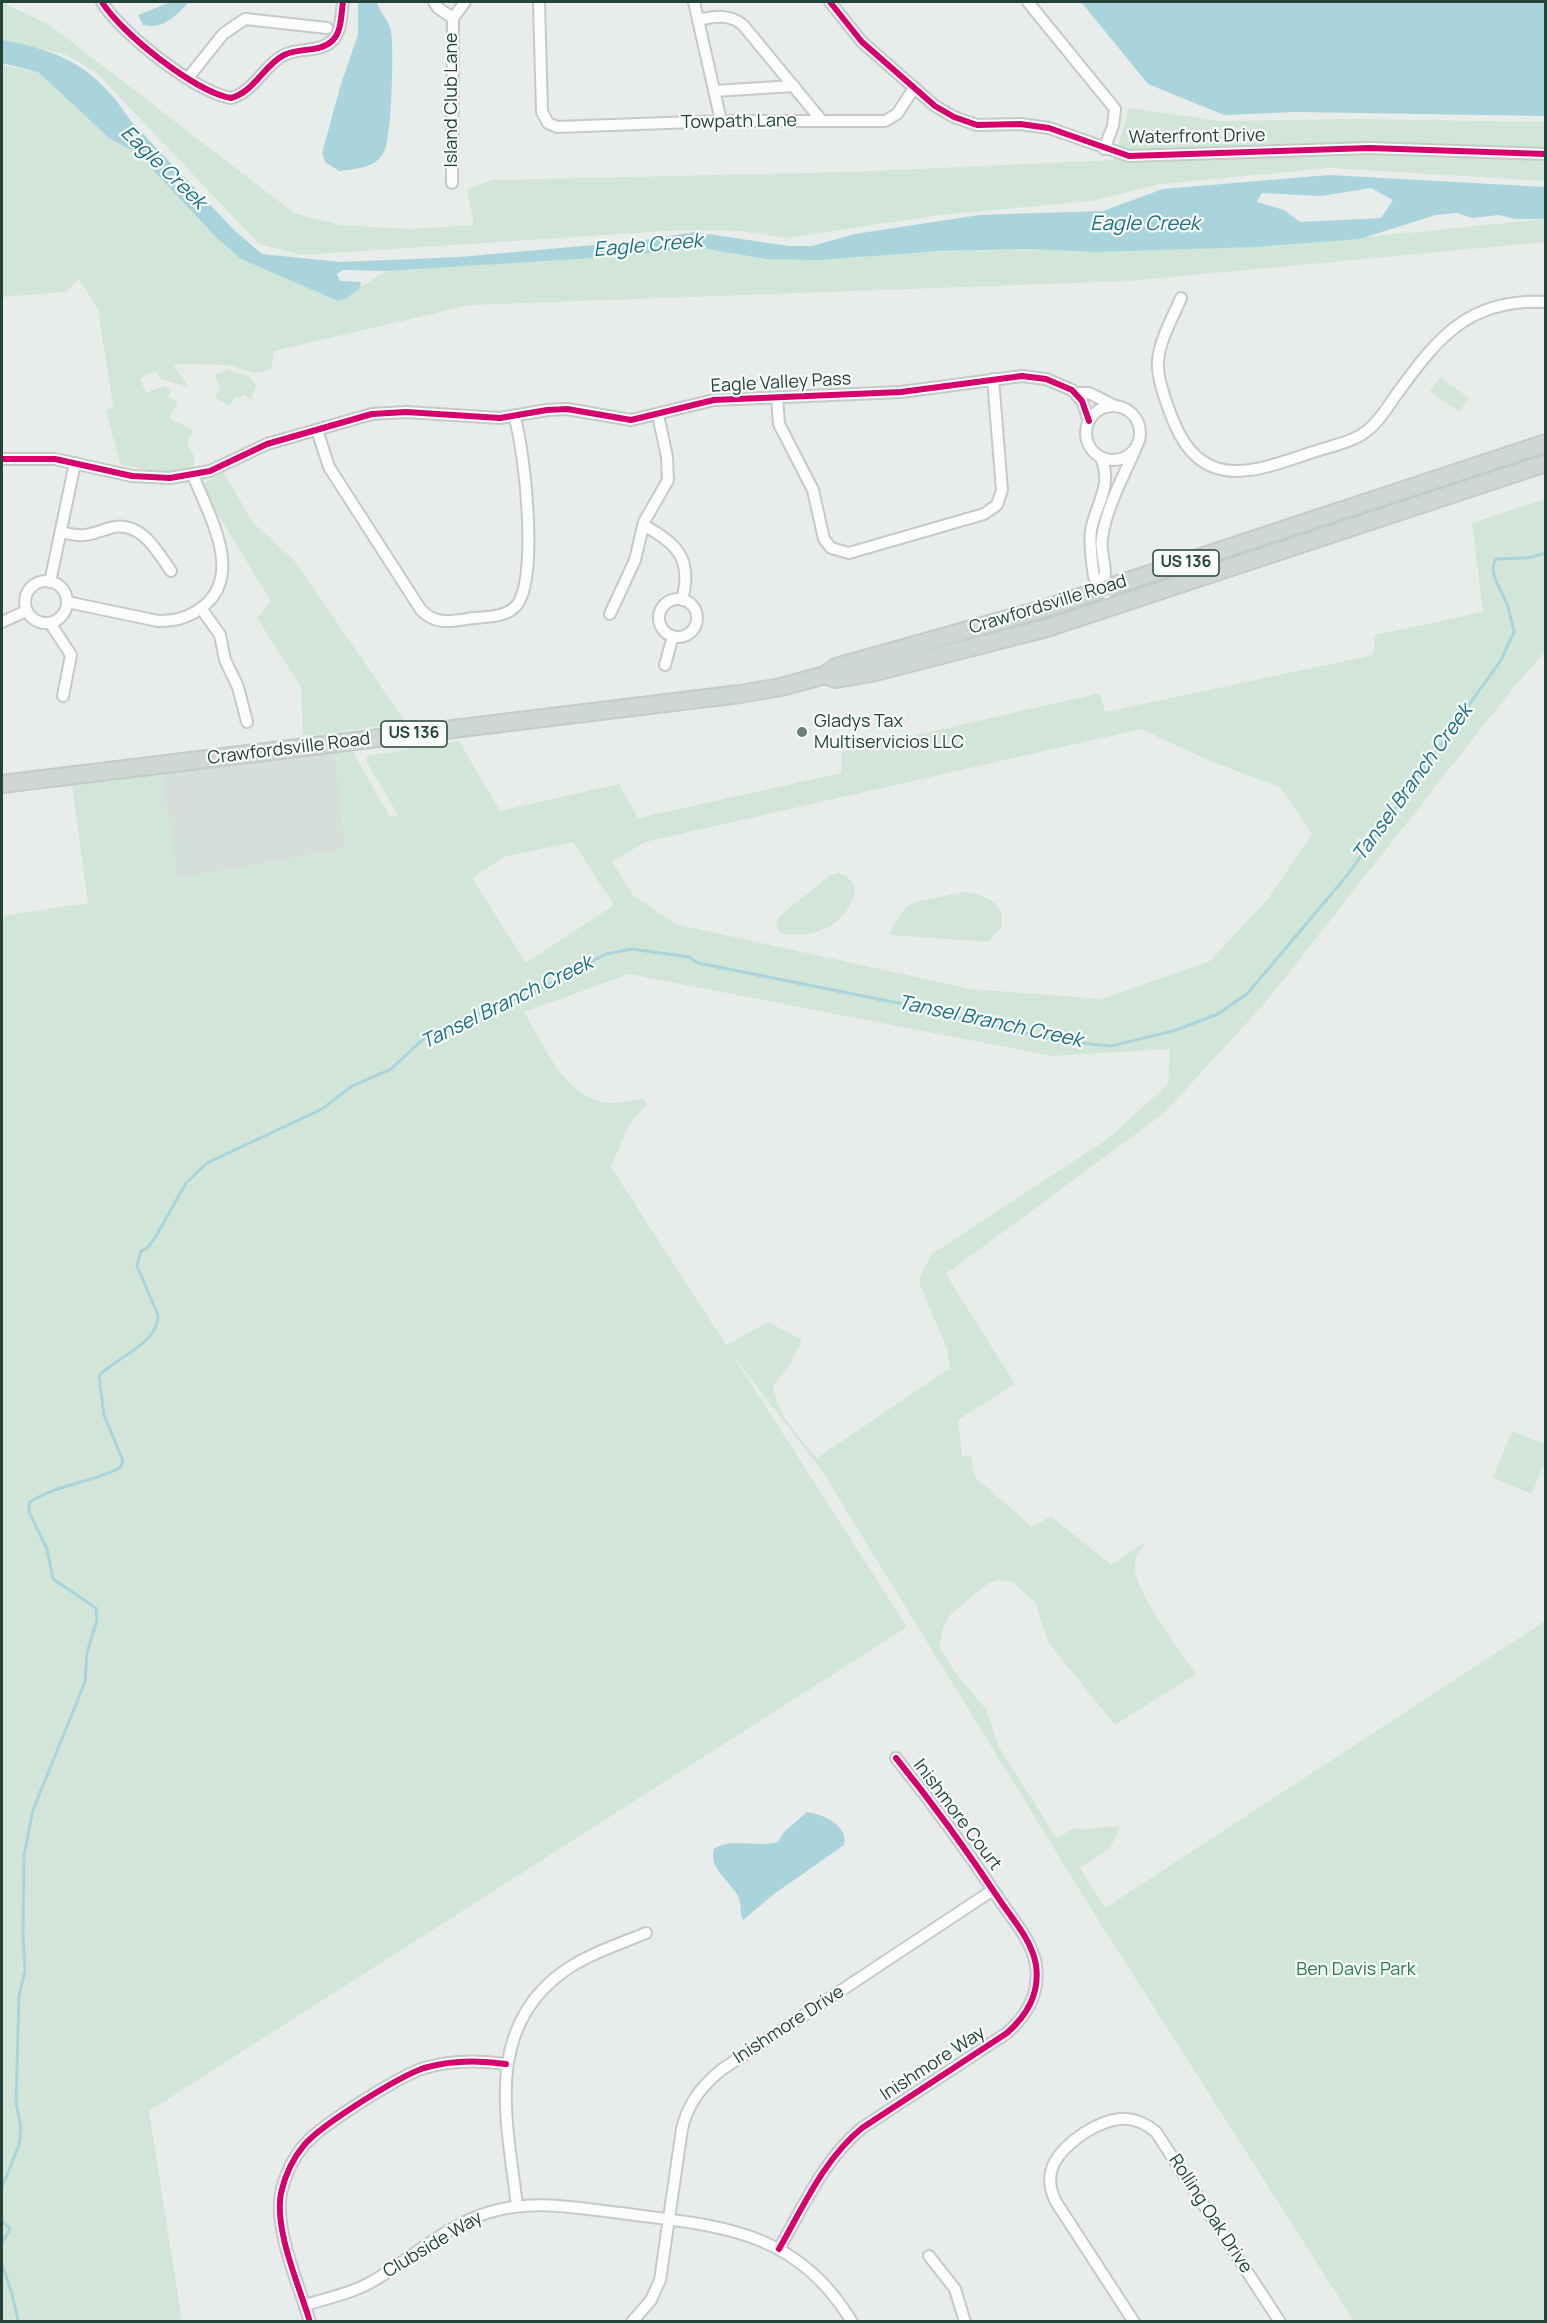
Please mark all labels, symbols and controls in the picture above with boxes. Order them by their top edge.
street label: Island Club Lane [441,32,463,168]
street label: Towpath Lane [681,110,797,134]
water label: Eagle Creek [115,121,211,215]
street label: Waterfront Drive [1128,125,1266,149]
water label: Eagle Creek [1090,212,1200,236]
water label: Eagle Creek [592,229,704,263]
street label: Eagle Valley Pass [710,369,852,397]
road number: US 136 [1153,550,1219,576]
street label: Crawfordsville Road [967,571,1129,639]
water label: Tansel Branch Creek [1348,700,1478,866]
place label: Gladys Tax Multiservicios LLC [814,711,964,754]
road number: US 136 [381,721,447,747]
marker: Gladys Tax Multiservicios LLC [795,725,809,739]
street label: Crawfordsville Road [206,728,372,770]
water label: Tansel Branch Creek [417,951,597,1055]
water label: Tansel Branch Creek [896,991,1084,1053]
street label: Inishmore Court [908,1755,1006,1875]
park label: Ben Davis Park [1296,1959,1416,1981]
street label: Inishmore Drive [730,1981,848,2069]
street label: Inishmore Way [877,2022,989,2106]
street label: Rolling Oak Drive [1164,2151,1256,2277]
street label: Clubside Way [380,2207,486,2283]

